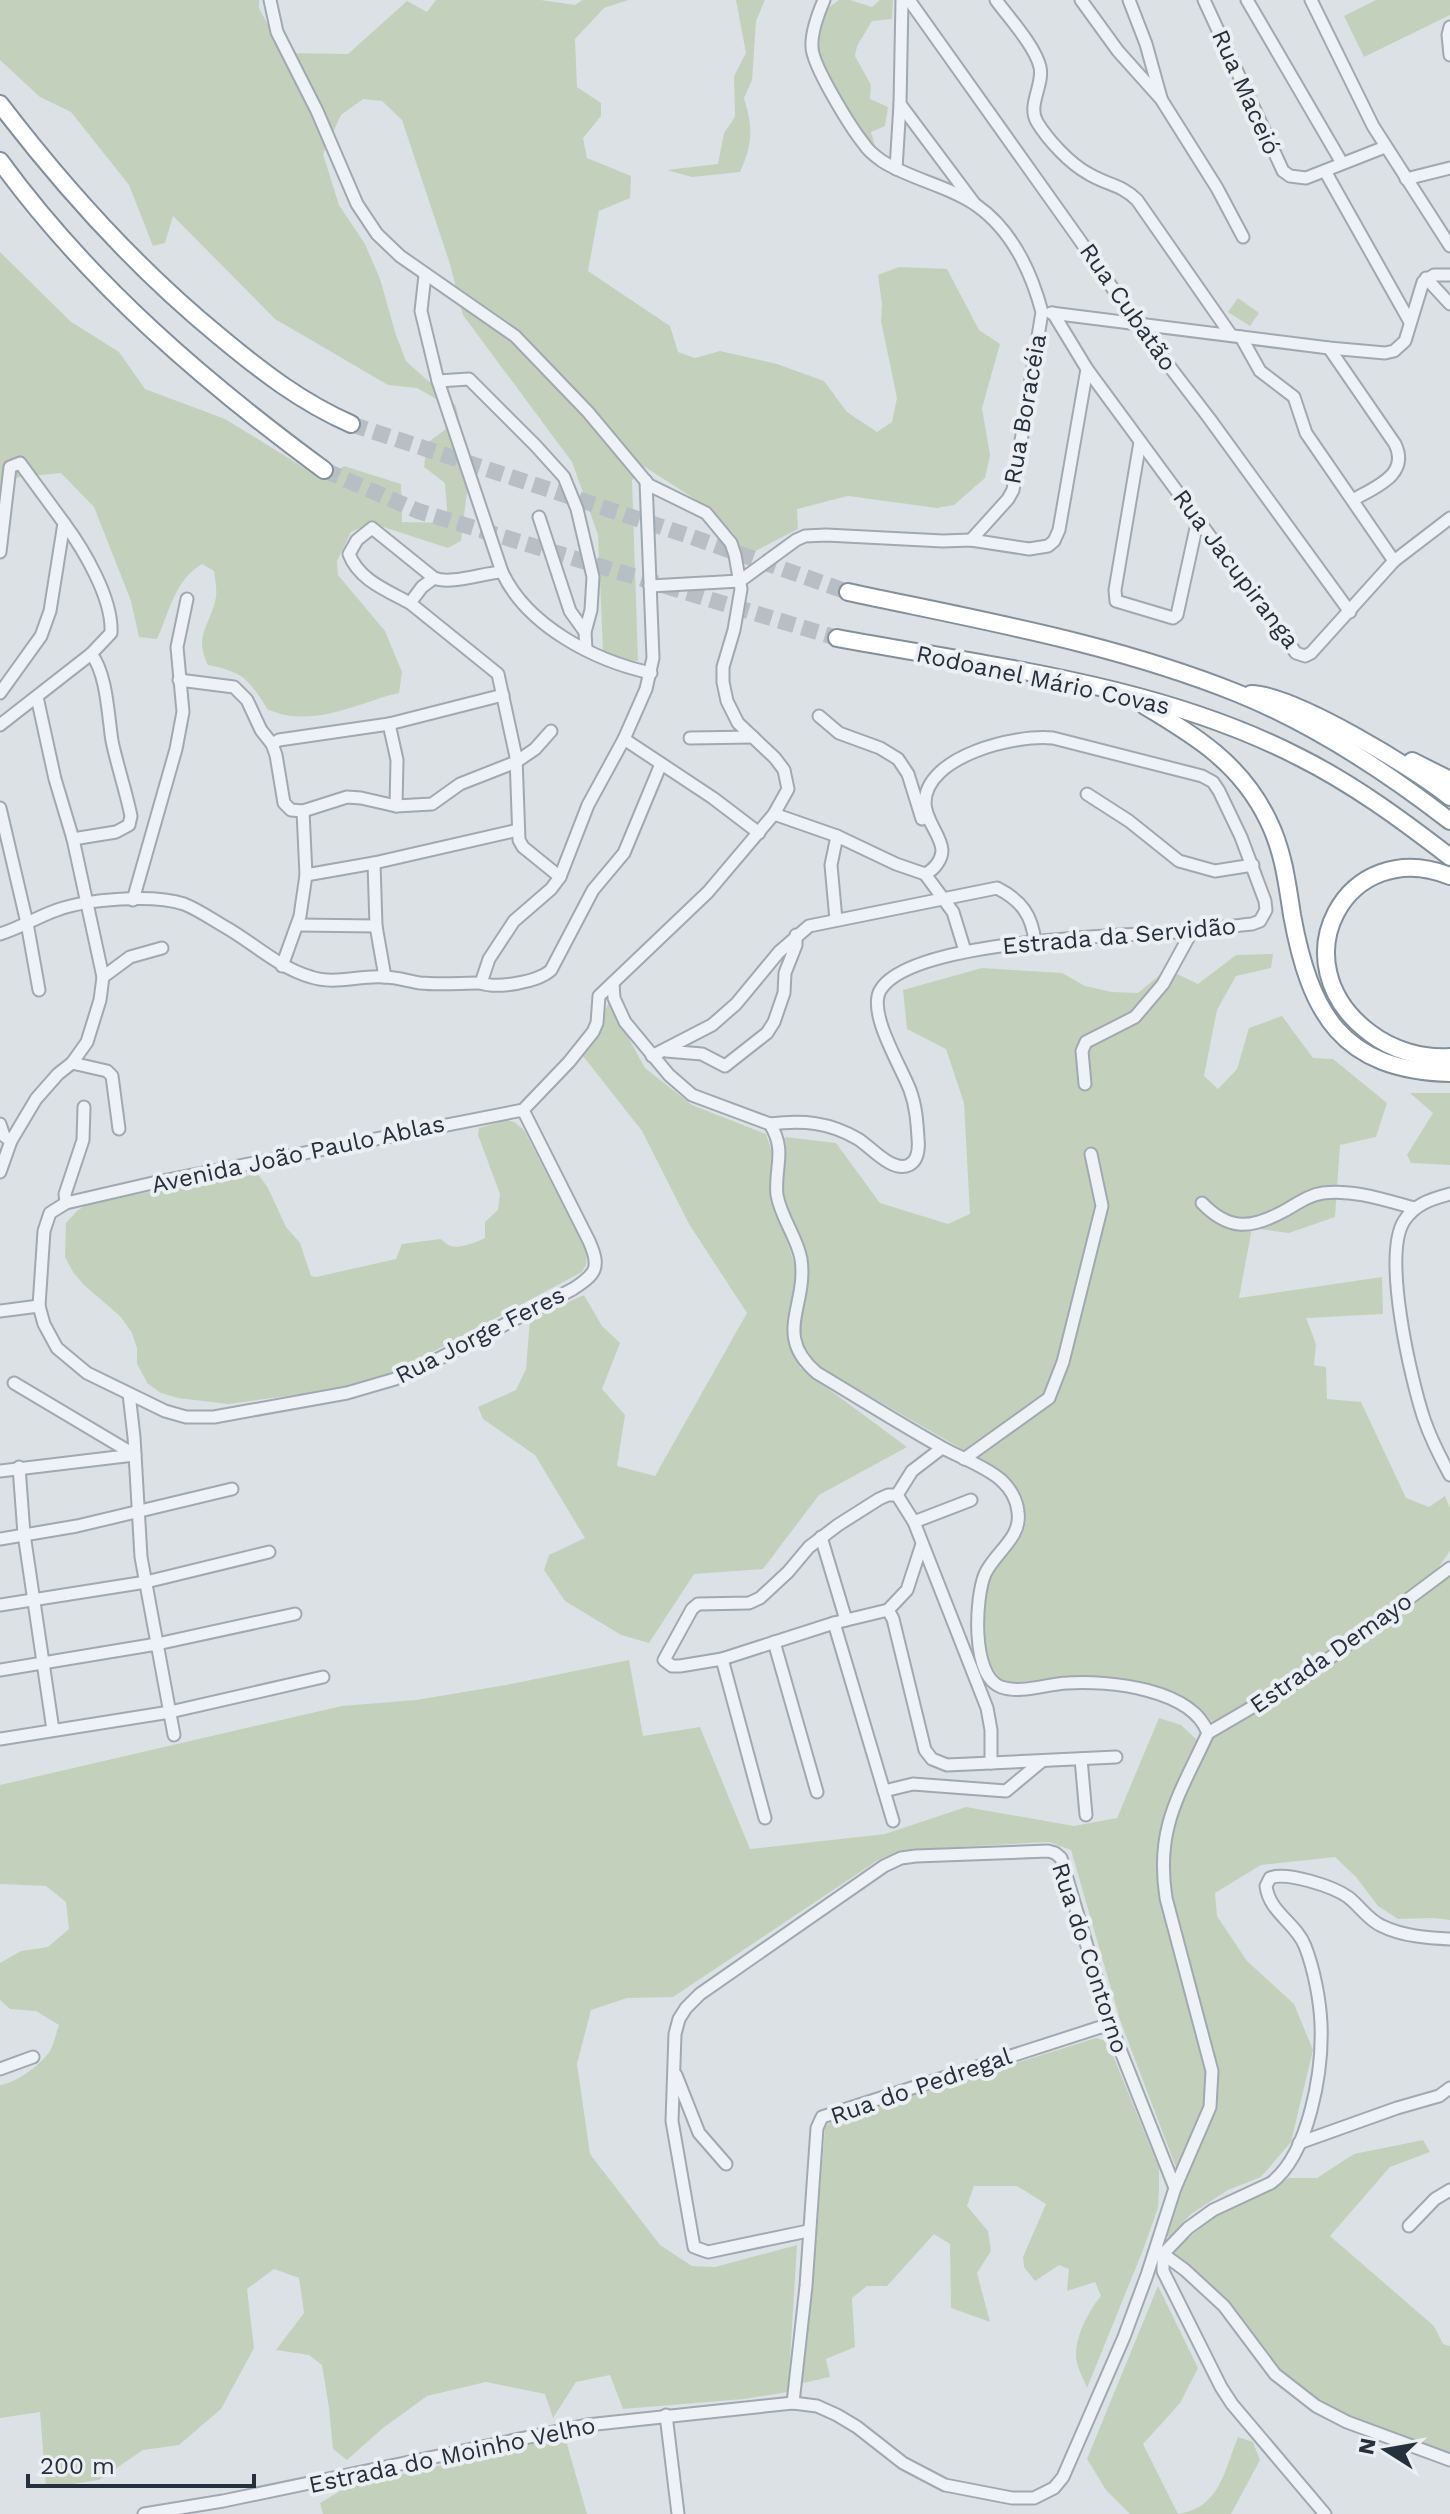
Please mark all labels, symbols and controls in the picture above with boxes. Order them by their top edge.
street label: Rua Maceió [1206,25,1286,159]
street label: Rua Cubatão [1074,238,1182,376]
street label: Rua Boracéia [998,332,1052,486]
street label: Rua Jacupiranga [1167,484,1305,654]
street label: Rodoanel Mário Covas [914,639,1172,721]
street label: Estrada da Servidão [1001,912,1237,960]
street label: Avenida João Paulo Ablas [149,1109,447,1199]
street label: Rua Jorge Feres [391,1280,569,1390]
street label: Estrada Demayo [1245,1587,1417,1719]
street label: Rua do Contorno [1046,1859,1134,2057]
street label: Rua do Pedregal [827,2042,1016,2130]
north arrow [1346,2410,1426,2490]
street label: Estrada do Moinho Velho [306,2411,598,2499]
text: N [1353,2436,1381,2457]
scale bar [28,2438,254,2488]
text: 200 m [40,2452,115,2480]

